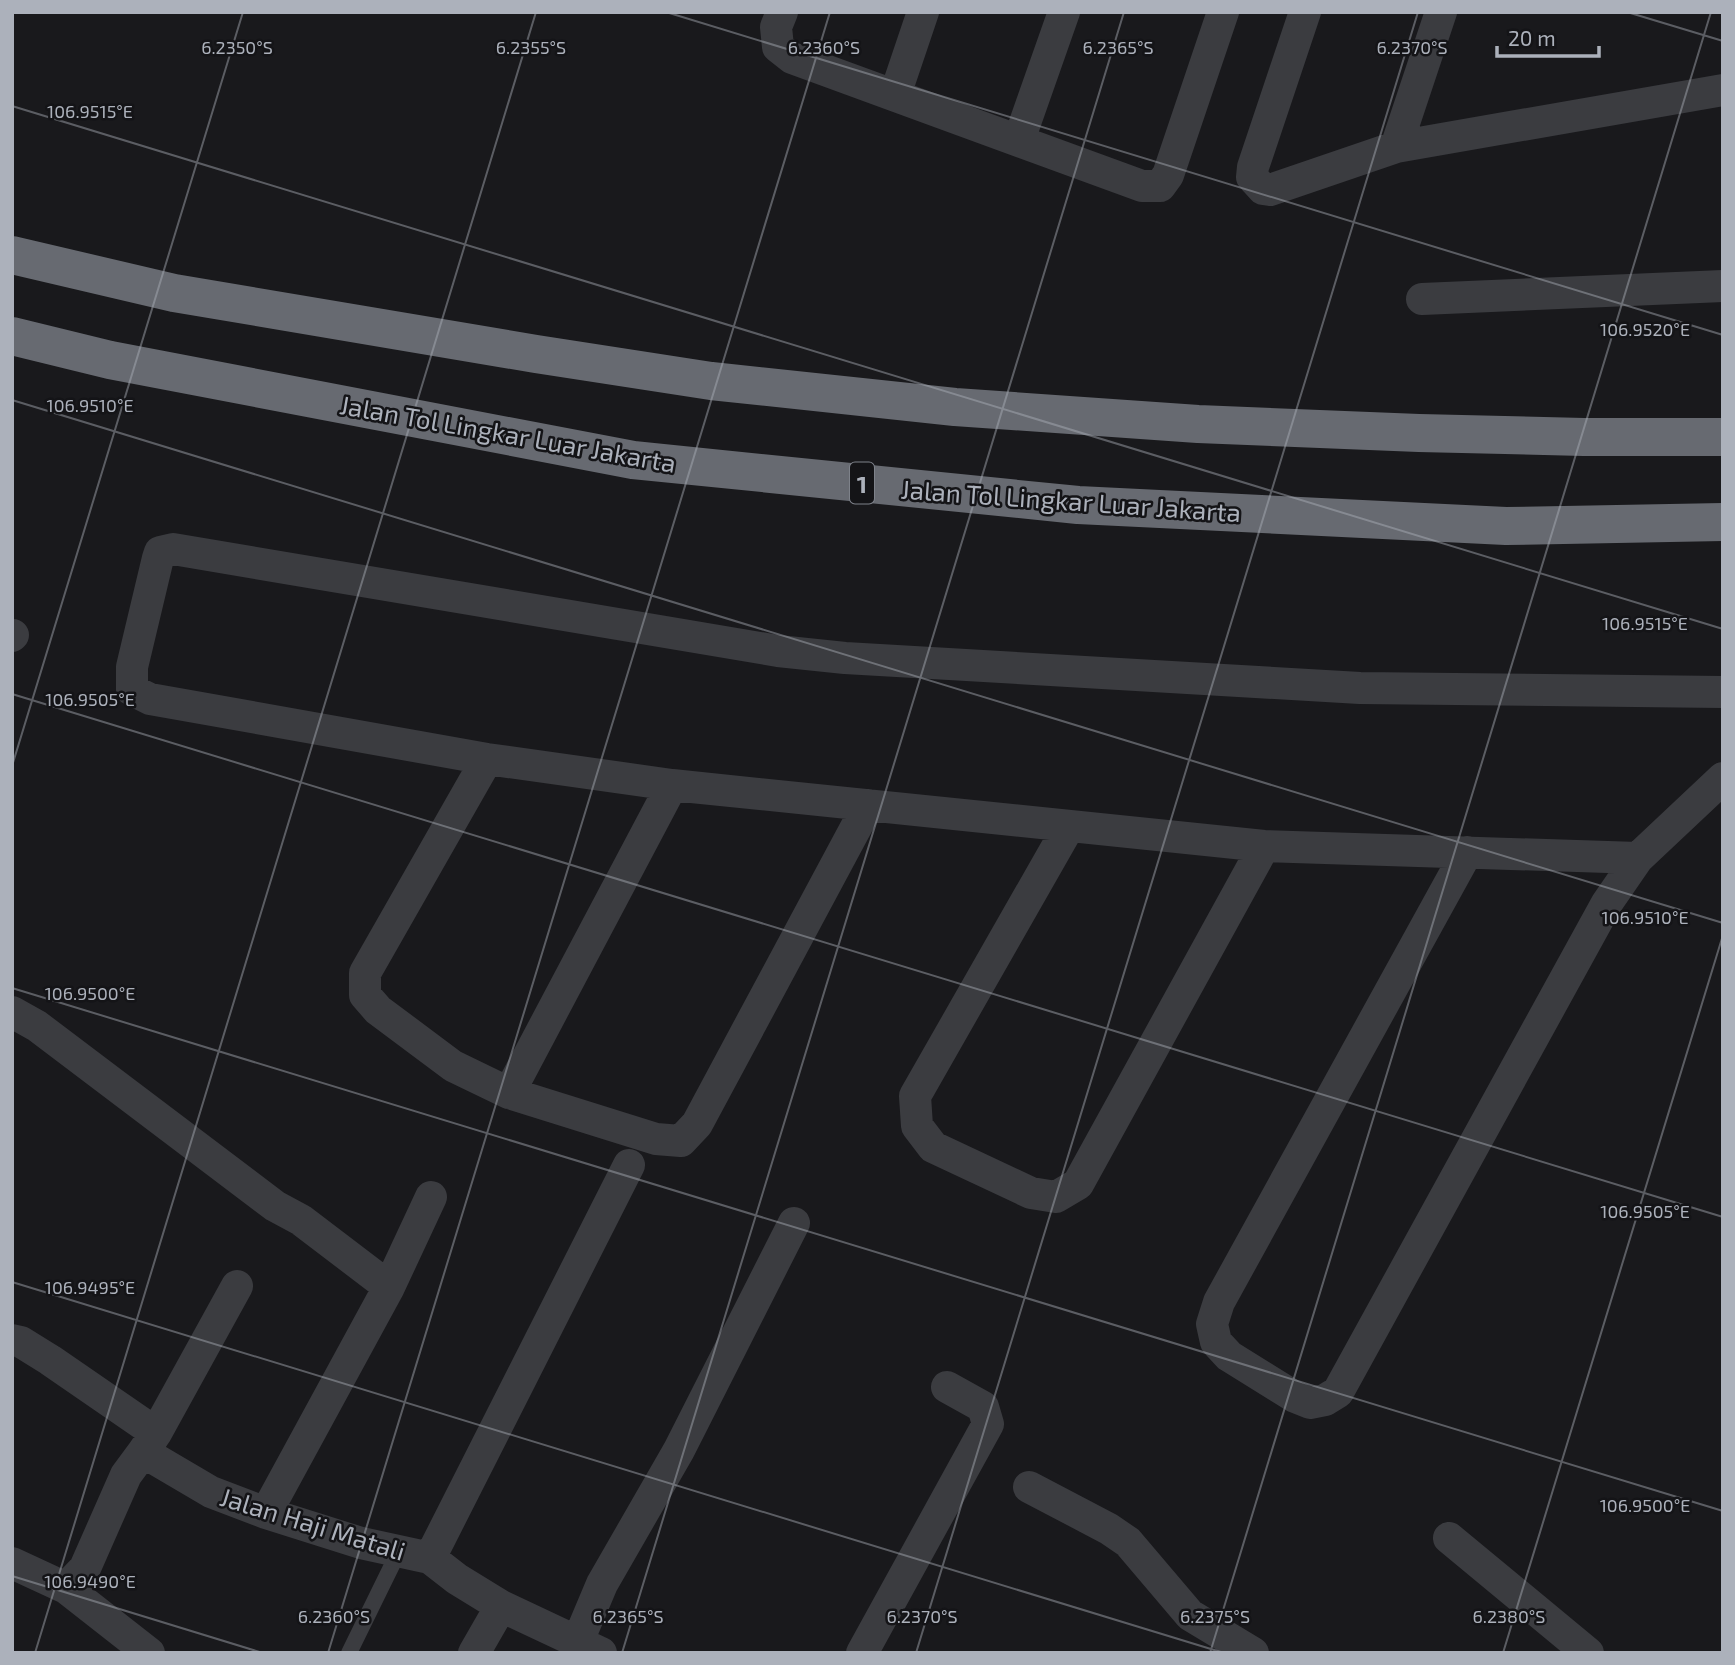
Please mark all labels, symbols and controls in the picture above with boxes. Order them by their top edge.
scale bar [1497,14,1598,58]
text: 20 m [1508,25,1556,50]
text: 6.2350°S [201,36,273,58]
text: 6.2355°S [496,36,566,58]
text: 6.2360°S [788,36,860,58]
text: 6.2365°S [1082,36,1154,58]
text: 6.2370°S [1376,36,1448,58]
text: 106.9515°E [47,100,133,122]
text: 106.9520°E [1600,318,1690,340]
street label: Jalan Tol Lingkar Luar Jakarta [338,388,678,478]
text: 106.9510°E [46,394,134,416]
road number: 1 [850,462,874,504]
street label: Jalan Tol Lingkar Luar Jakarta [900,473,1242,527]
text: 106.9515°E [1602,612,1688,634]
text: 106.9505°E [45,688,135,710]
text: 106.9510°E [1601,906,1689,928]
text: 106.9500°E [45,982,135,1004]
text: 106.9505°E [1600,1200,1690,1222]
text: 106.9495°E [45,1276,135,1298]
street label: Jalan Haji Matali [217,1480,409,1566]
text: 106.9500°E [1600,1494,1690,1516]
text: 106.9490°E [44,1570,136,1592]
text: 6.2360°S [298,1605,370,1627]
text: 6.2365°S [592,1605,664,1627]
text: 6.2370°S [886,1605,958,1627]
text: 6.2375°S [1180,1605,1250,1627]
text: 6.2380°S [1473,1605,1545,1627]

